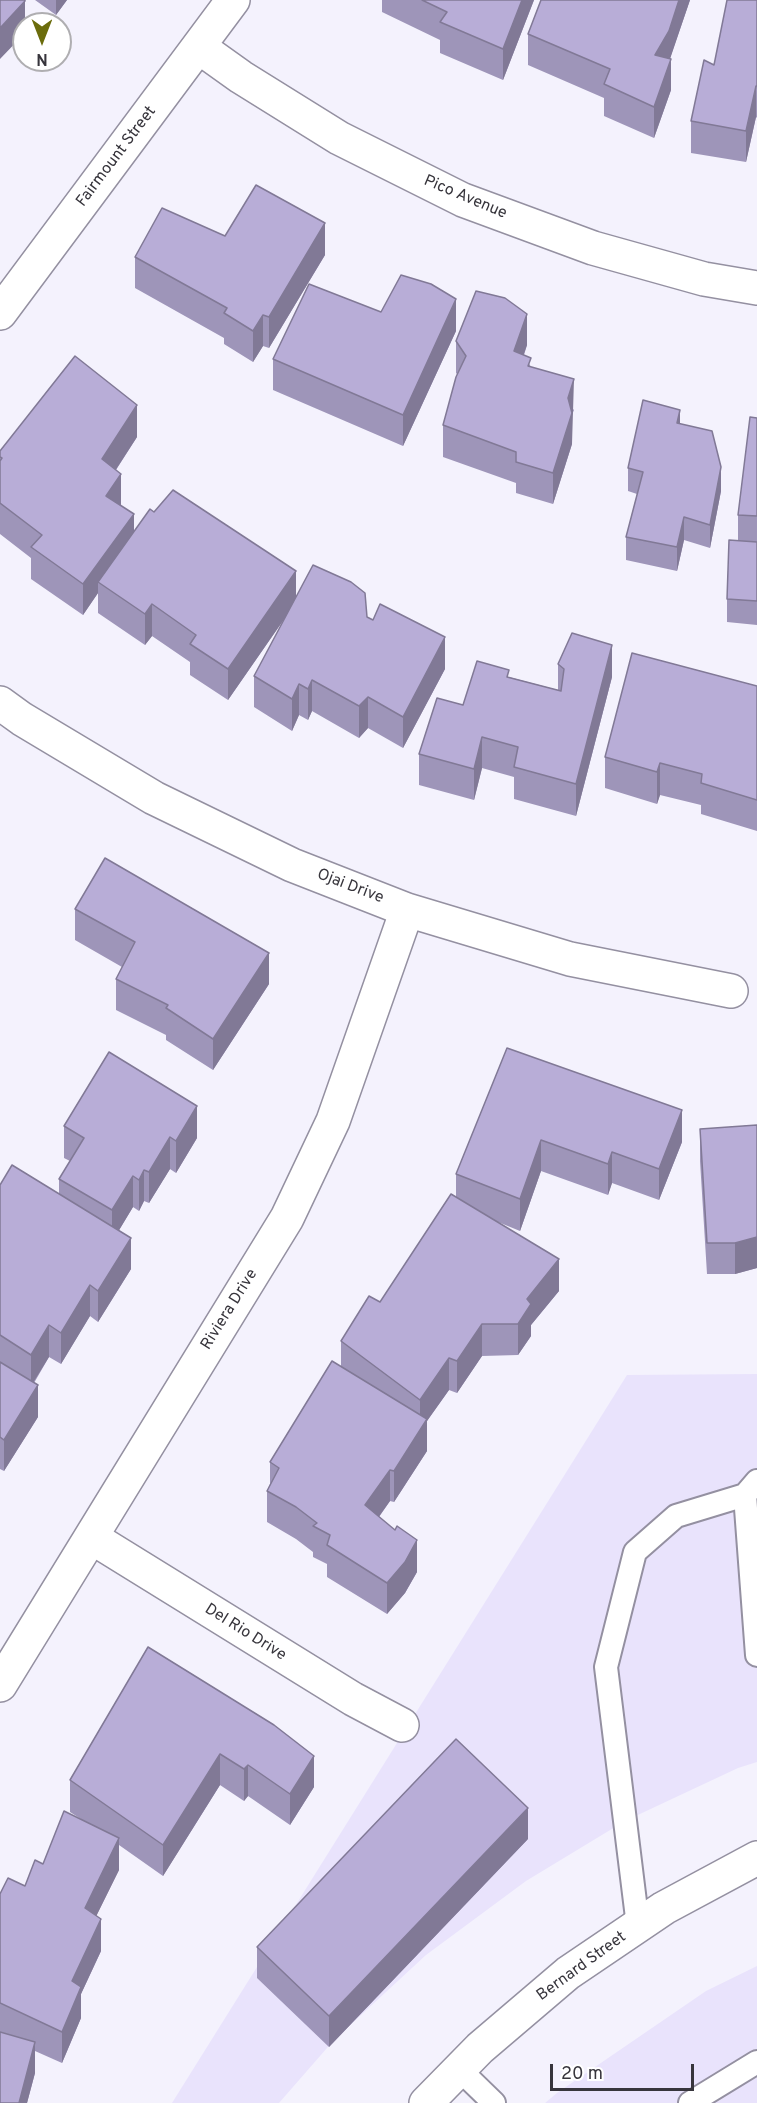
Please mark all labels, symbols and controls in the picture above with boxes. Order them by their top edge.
north arrow [12,12,72,72]
text: N [36,48,48,68]
street label: Fairmount Street [73,103,161,211]
street label: Pico Avenue [421,172,509,224]
street label: Ojai Drive [314,866,386,908]
street label: Riviera Drive [198,1266,262,1354]
street label: Del Rio Drive [201,1600,289,1666]
street label: Bernard Street [534,1928,630,2006]
scale bar [553,2052,697,2090]
text: 20 m [561,2063,603,2086]

